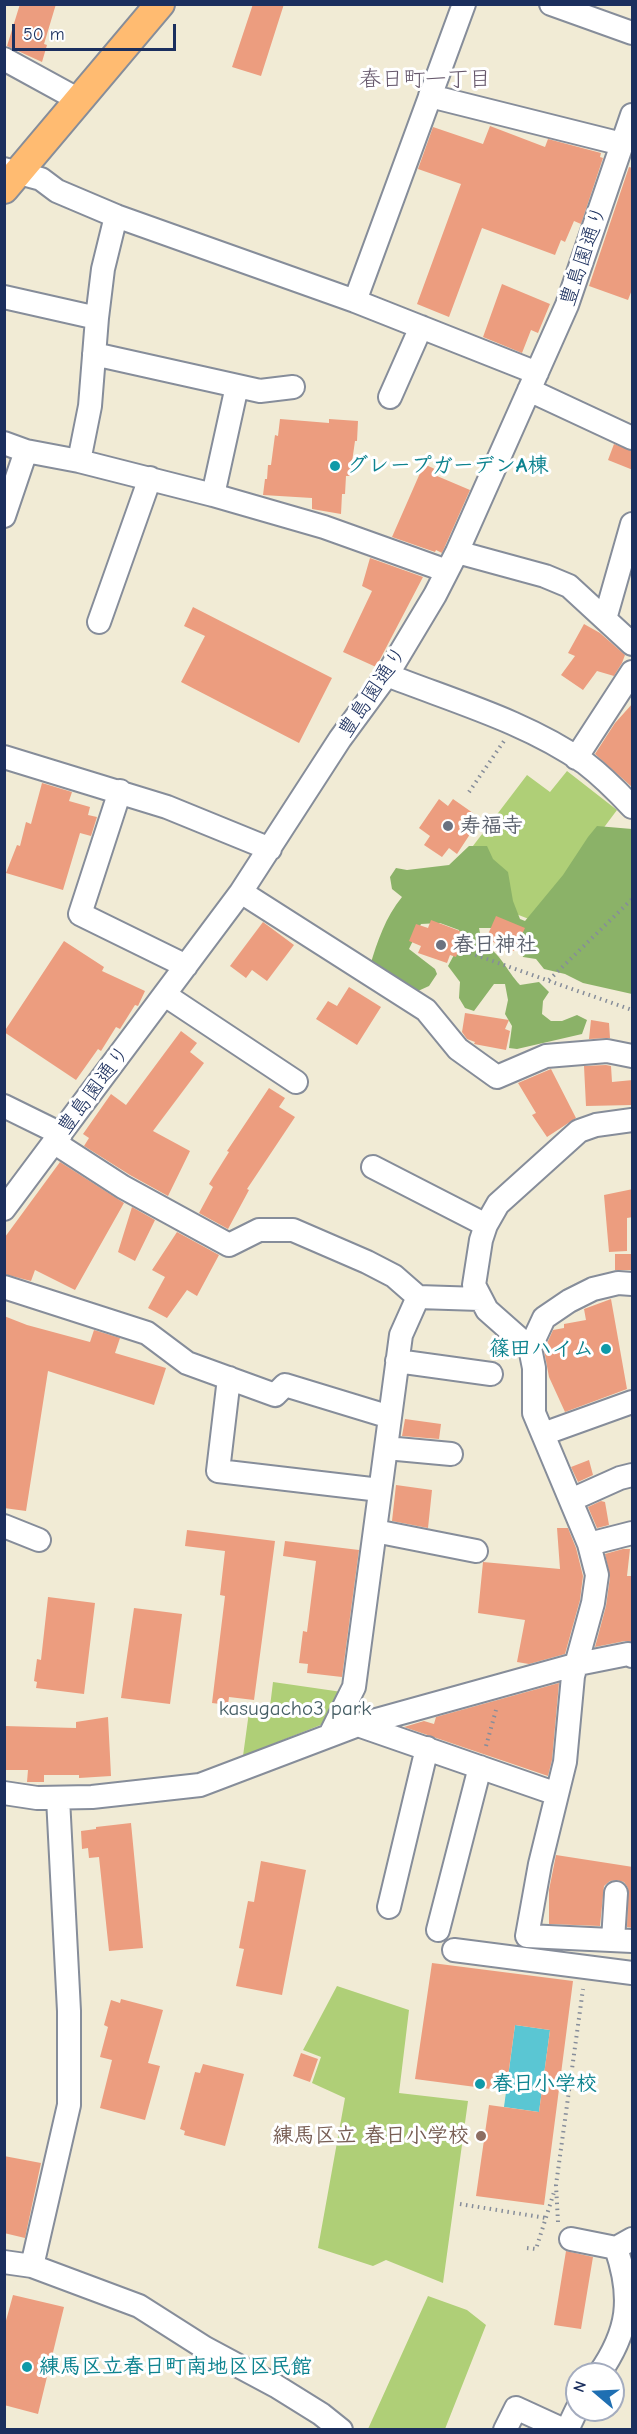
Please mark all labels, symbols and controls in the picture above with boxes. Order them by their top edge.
scale bar [15,12,178,50]
text: 50 m [23,24,65,45]
district label: 春日町一丁目 [359,67,491,93]
street label: 豊島園通り [555,202,613,310]
place label: グレープガーデンA棟 [347,453,548,479]
marker: グレープガーデンA棟 [328,459,342,473]
street label: 豊島園通り [333,641,413,743]
place label: 寿福寺 [460,813,523,839]
marker: 寿福寺 [441,819,455,833]
place label: 春日神社 [453,932,537,958]
marker: 春日神社 [434,938,448,952]
street label: 豊島園通り [52,1040,136,1140]
place label: 篠田ハイム [489,1336,594,1362]
marker: 篠田ハイム [599,1342,613,1356]
park label: kasugacho3 park [219,1696,371,1722]
place label: 春日小学校 [492,2071,597,2097]
marker: 春日小学校 [473,2077,487,2091]
place label: 練馬区立 春日小学校 [273,2123,469,2149]
marker: 練馬区立 春日小学校 [474,2129,488,2143]
place label: 練馬区立春日町南地区区民館 [39,2354,312,2380]
marker: 練馬区立春日町南地区区民館 [20,2360,34,2374]
north arrow [565,2362,625,2422]
text: N [570,2379,590,2395]

